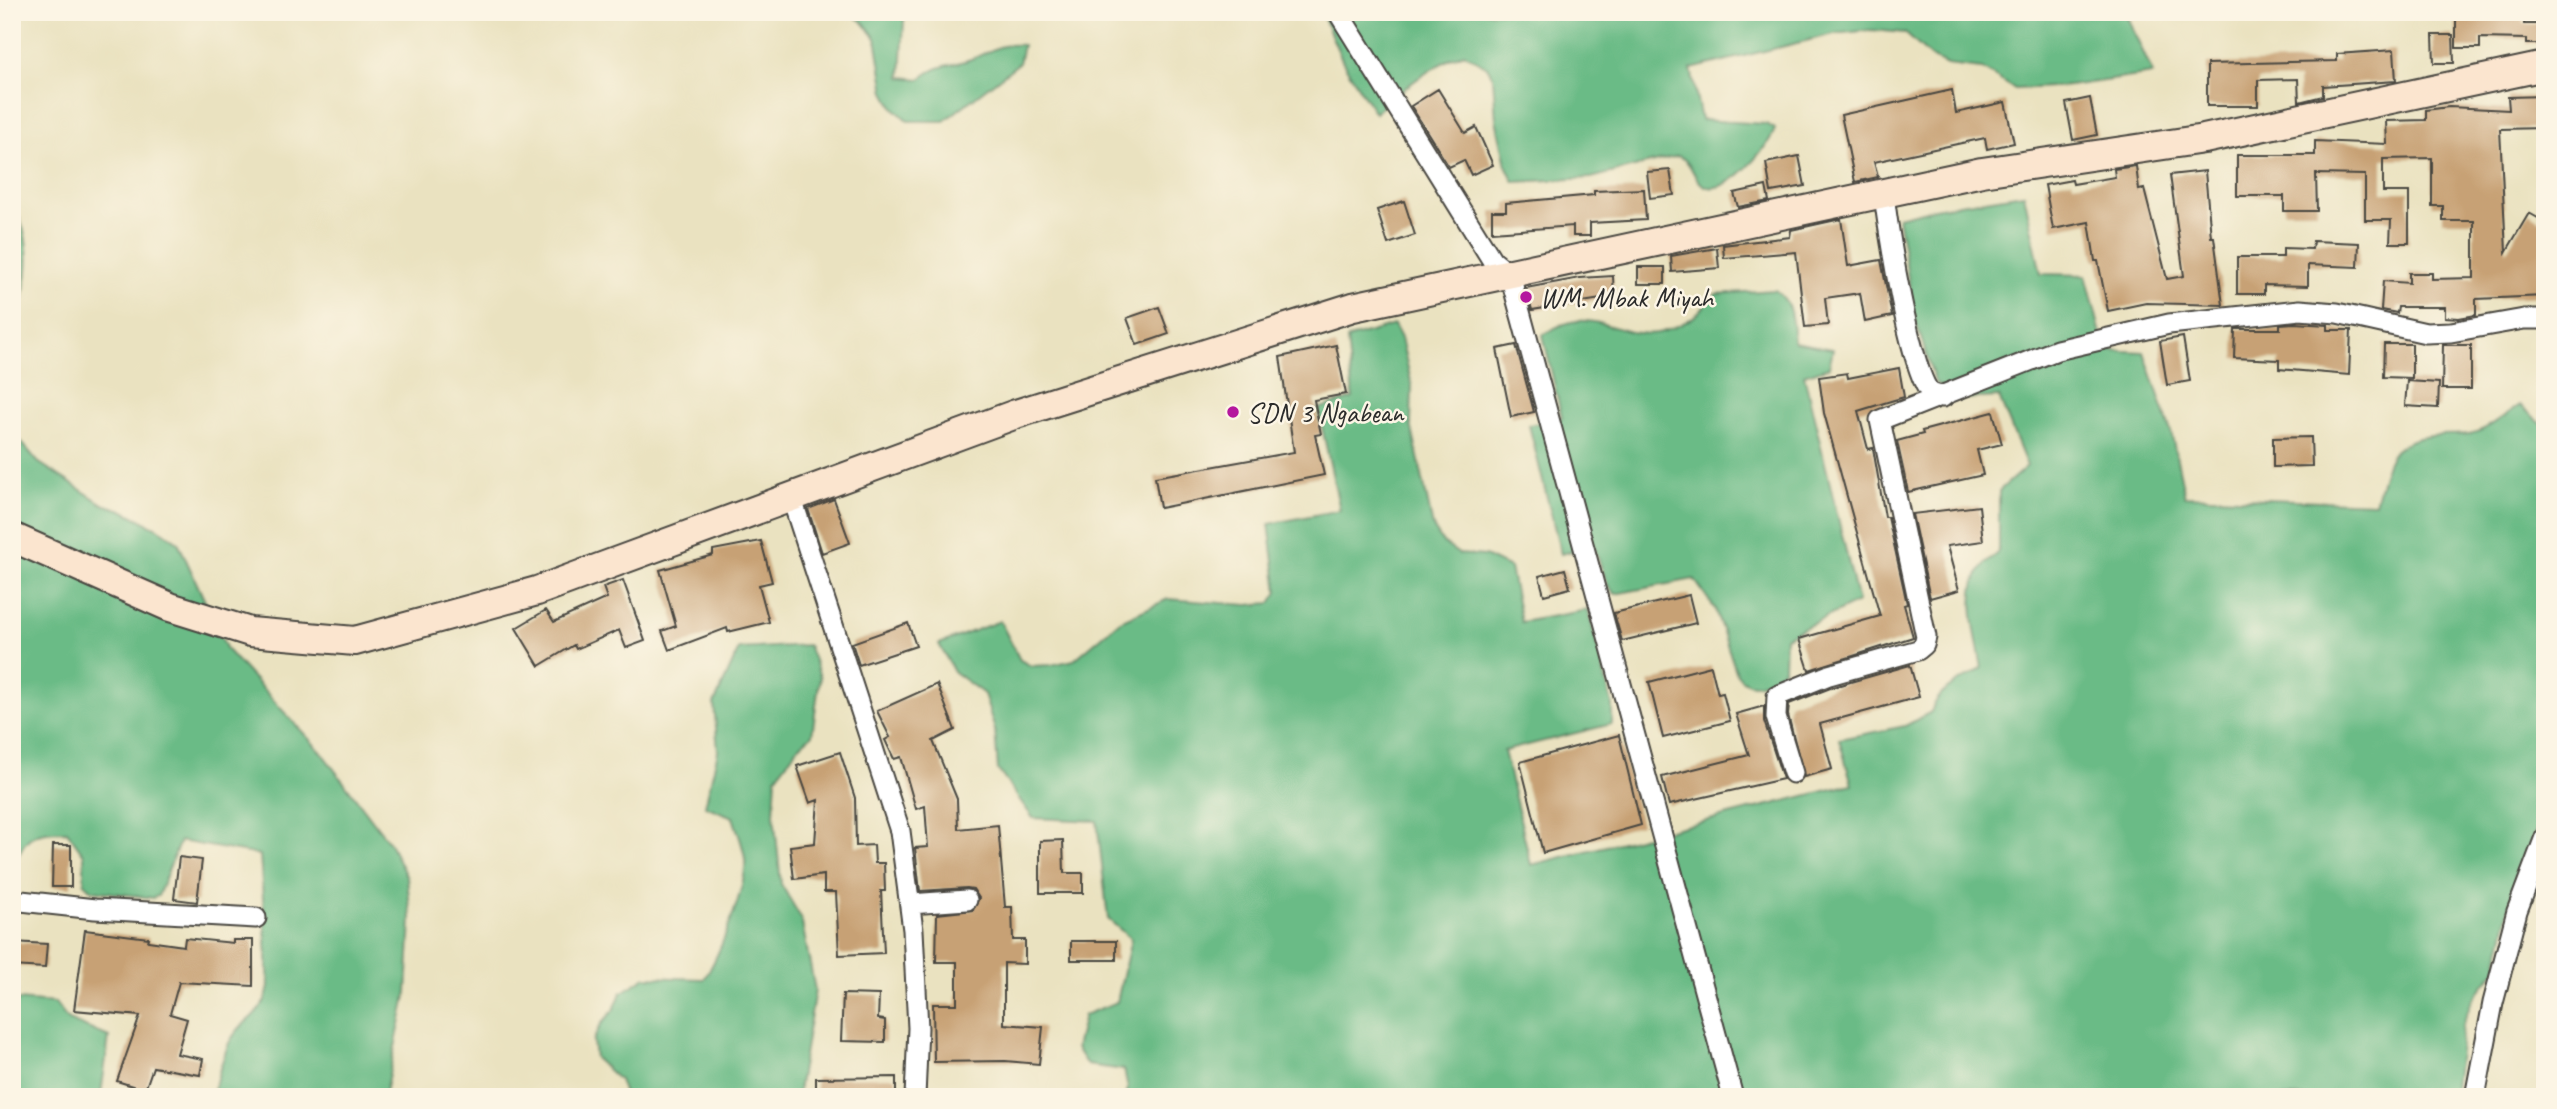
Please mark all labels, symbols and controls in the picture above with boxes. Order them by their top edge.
place label: WM. Mbak Miyah [1540,280,1715,315]
marker: WM. Mbak Miyah [1518,289,1534,305]
place label: SDN 3 Ngabean [1247,395,1405,430]
marker: SDN 3 Ngabean [1225,404,1241,420]

